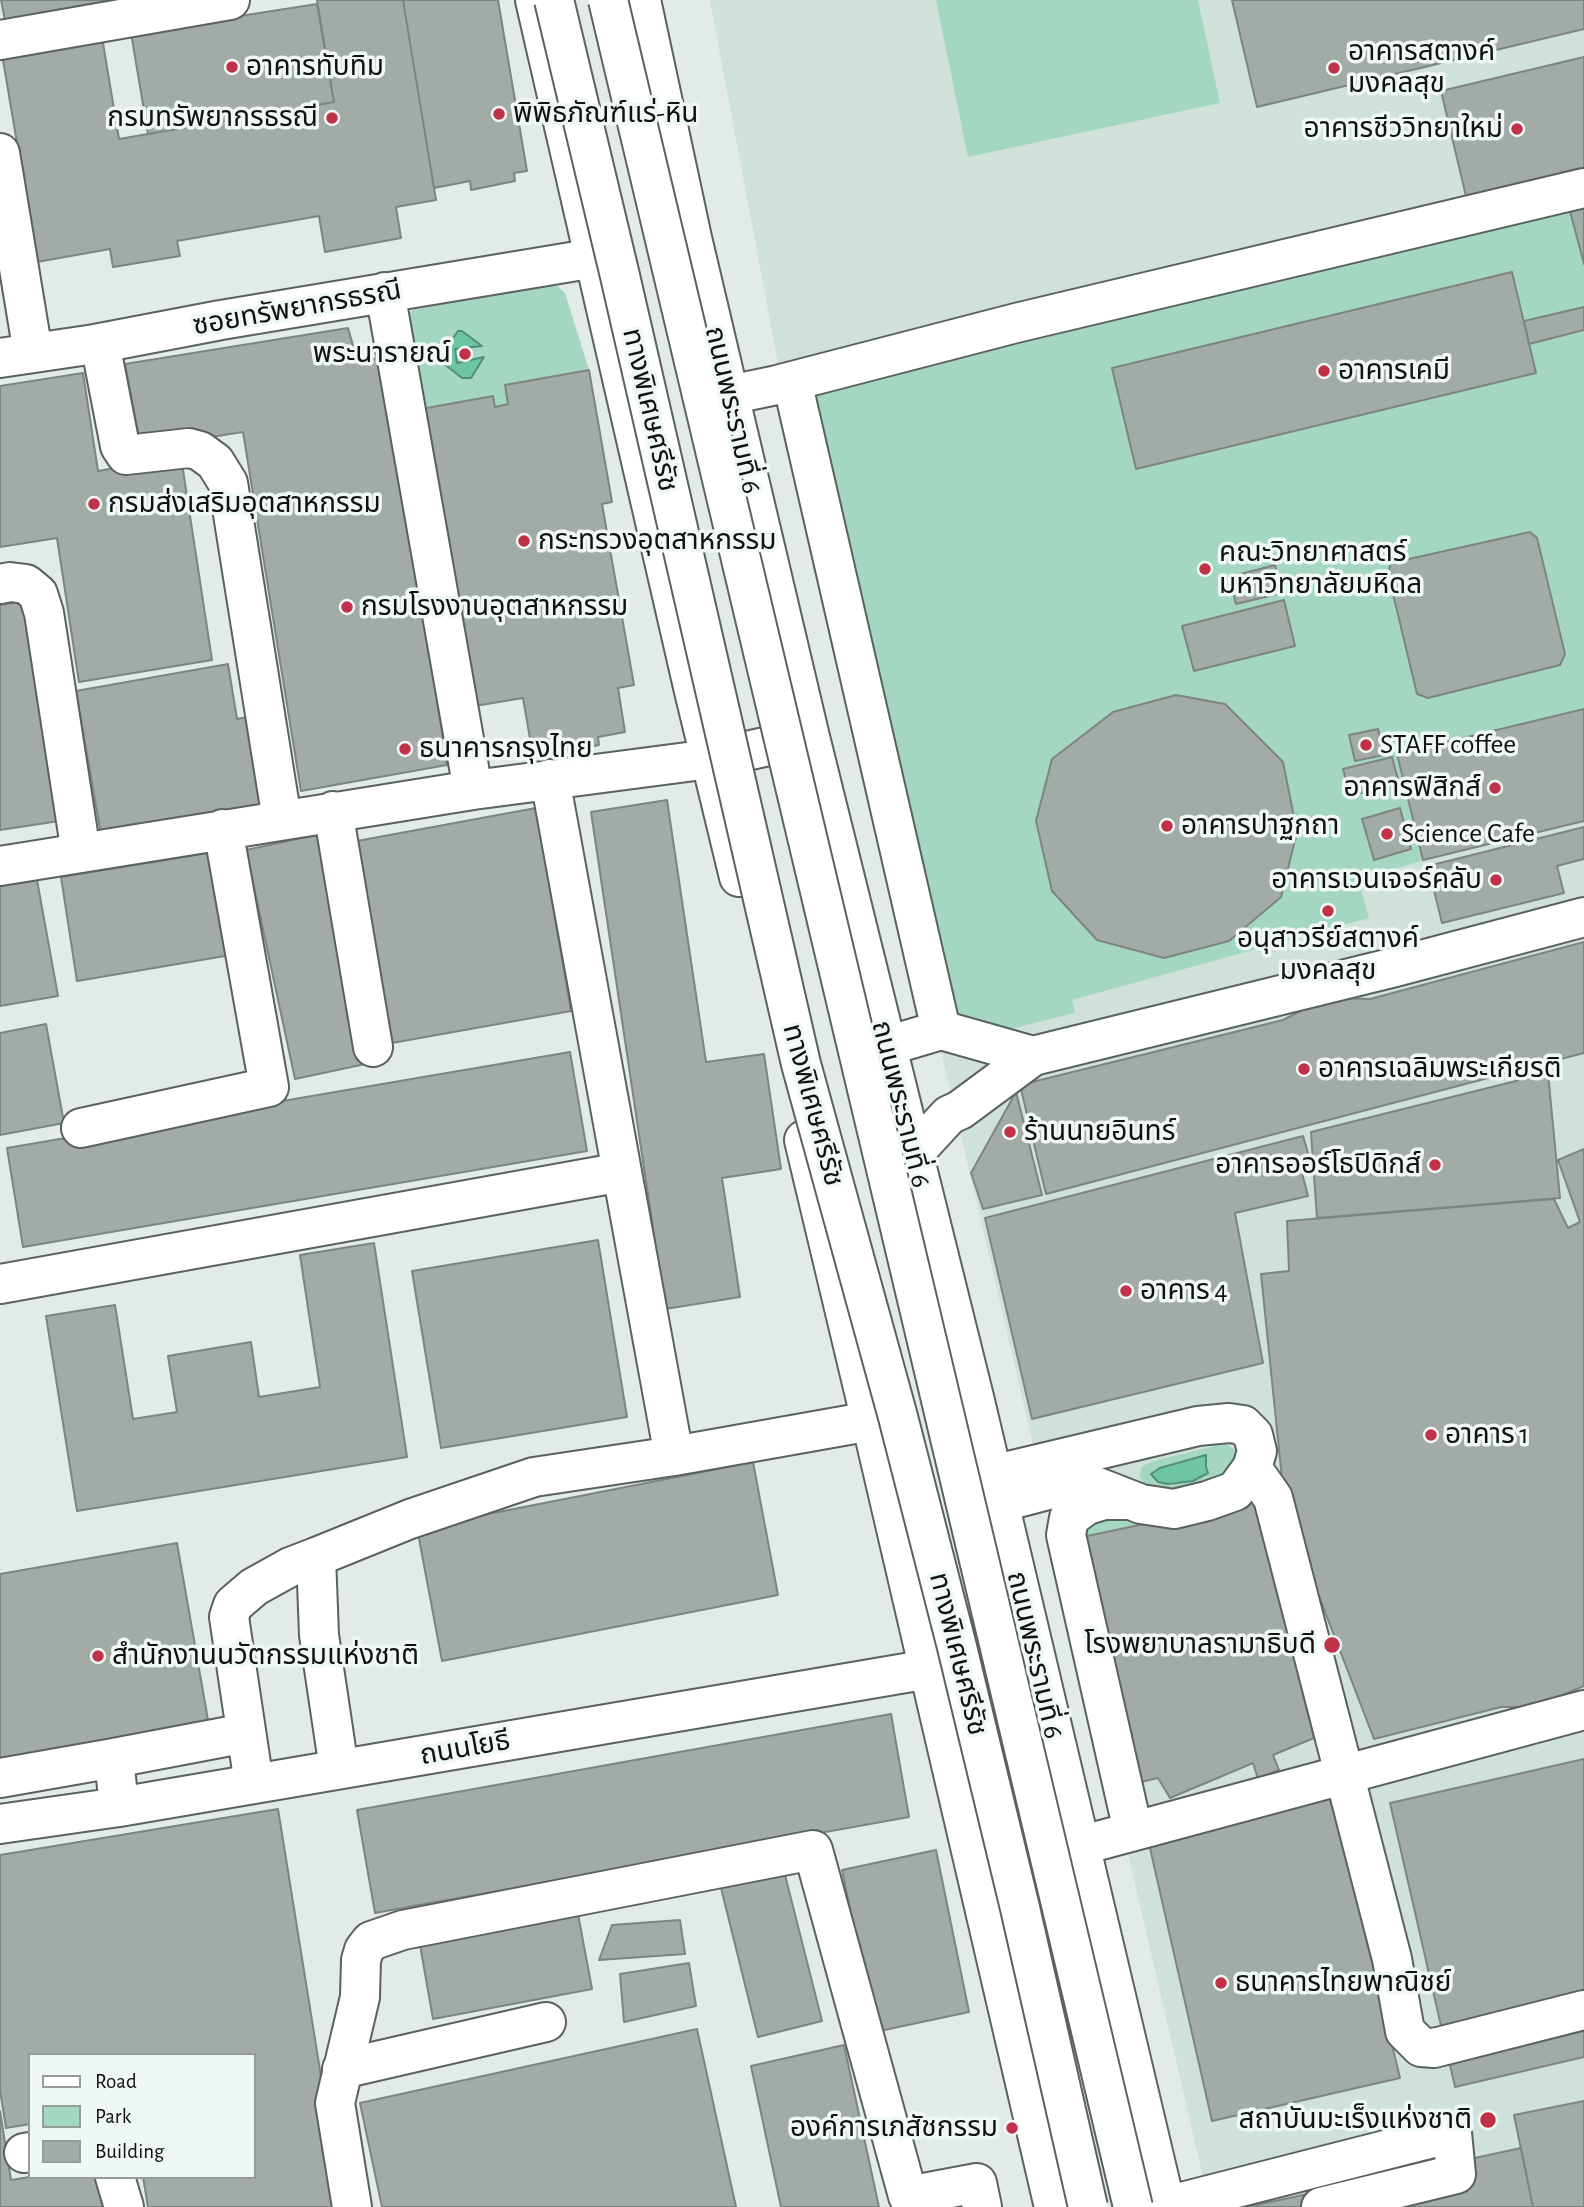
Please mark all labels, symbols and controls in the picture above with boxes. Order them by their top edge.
place label: อาคารสตางค์ มงคลสุข [1348,35,1495,101]
place label: อาคารทับทิม [246,50,384,84]
marker: อาคารทับทิม [224,59,240,75]
marker: อาคารสตางค์ มงคลสุข [1326,60,1342,76]
place label: พิพิธภัณฑ์แร่-หิน [513,97,698,131]
place label: กรมทรัพยากรธรณี [107,101,318,135]
marker: พิพิธภัณฑ์แร่-หิน [491,106,507,122]
marker: กรมทรัพยากรธรณี [324,110,340,126]
place label: อาคารชีววิทยาใหม่ [1304,112,1503,146]
marker: อาคารชีววิทยาใหม่ [1509,121,1525,137]
street label: ซอยทรัพยากรธรณี [190,273,404,343]
street label: ถนนพระรามที่ 6 [697,323,769,497]
street label: ทางพิเศษศรีรัช [615,325,685,495]
place label: พระนารายณ์ [313,337,451,371]
marker: พระนารายณ์ [457,346,473,362]
place label: อาคารเคมี [1338,354,1450,388]
marker: อาคารเคมี [1316,363,1332,379]
place label: กรมส่งเสริมอุตสาหกรรม [108,487,381,521]
marker: กรมส่งเสริมอุตสาหกรรม [86,496,102,512]
place label: กระทรวงอุตสาหกรรม [538,524,776,558]
marker: กระทรวงอุตสาหกรรม [516,533,532,549]
place label: คณะวิทยาศาสตร์ มหาวิทยาลัยมหิดล [1219,536,1422,602]
marker: คณะวิทยาศาสตร์ มหาวิทยาลัยมหิดล [1197,561,1213,577]
place label: กรมโรงงานอุตสาหกรรม [361,590,628,624]
marker: กรมโรงงานอุตสาหกรรม [339,599,355,615]
place label: STAFF coffee [1380,728,1516,762]
place label: ธนาคารกรุงไทย [419,732,593,766]
marker: STAFF coffee [1358,737,1374,753]
marker: ธนาคารกรุงไทย [397,741,413,757]
place label: อาคารฟิสิกส์ [1343,771,1481,805]
marker: อาคารฟิสิกส์ [1487,780,1503,796]
place label: อาคารปาฐกถา [1181,809,1339,843]
place label: Science Cafe [1401,817,1535,851]
marker: อาคารปาฐกถา [1159,818,1175,834]
marker: Science Cafe [1379,826,1395,842]
place label: อาคารเวนเจอร์คลับ [1271,863,1482,897]
marker: อาคารเวนเจอร์คลับ [1488,872,1504,888]
marker: อนุสาวรีย์สตางค์ มงคลสุข [1320,903,1336,919]
place label: อนุสาวรีย์สตางค์ มงคลสุข [1237,922,1419,988]
street label: ถนนพระรามที่ 6 [864,1017,938,1191]
street label: ทางพิเศษศรีรัช [775,1020,851,1190]
place label: อาคารเฉลิมพระเกียรติ [1318,1052,1561,1086]
marker: อาคารเฉลิมพระเกียรติ [1296,1061,1312,1077]
place label: ร้านนายอินทร์ [1024,1115,1175,1149]
marker: ร้านนายอินทร์ [1002,1124,1018,1140]
place label: อาคารออร์โธปิดิกส์ [1215,1148,1421,1182]
marker: อาคารออร์โธปิดิกส์ [1427,1157,1443,1173]
place label: อาคาร 4 [1140,1274,1228,1308]
marker: อาคาร 4 [1118,1283,1134,1299]
place label: อาคาร 1 [1445,1418,1529,1452]
marker: อาคาร 1 [1423,1427,1439,1443]
street label: ถนนพระรามที่ 6 [999,1568,1071,1742]
street label: ทางพิเศษศรีรัช [922,1569,994,1739]
place label: โรงพยาบาลรามาธิบดี [1084,1628,1316,1662]
marker: โรงพยาบาลรามาธิบดี [1322,1635,1342,1655]
place label: สำนักงานนวัตกรรมแห่งชาติ [112,1639,419,1673]
marker: สำนักงานนวัตกรรมแห่งชาติ [90,1648,106,1664]
street label: ถนนโยธี [417,1724,513,1772]
place label: ธนาคารไทยพาณิชย์ [1235,1966,1451,2000]
marker: ธนาคารไทยพาณิชย์ [1213,1975,1229,1991]
legend [28,2053,256,2179]
text: Road [95,2071,137,2092]
place label: สถาบันมะเร็งแห่งชาติ [1238,2103,1472,2137]
text: Park [95,2106,131,2127]
marker: สถาบันมะเร็งแห่งชาติ [1478,2110,1498,2130]
place label: องค์การเภสัชกรรม [790,2111,998,2145]
marker: องค์การเภสัชกรรม [1004,2120,1020,2136]
text: Building [95,2141,164,2162]

